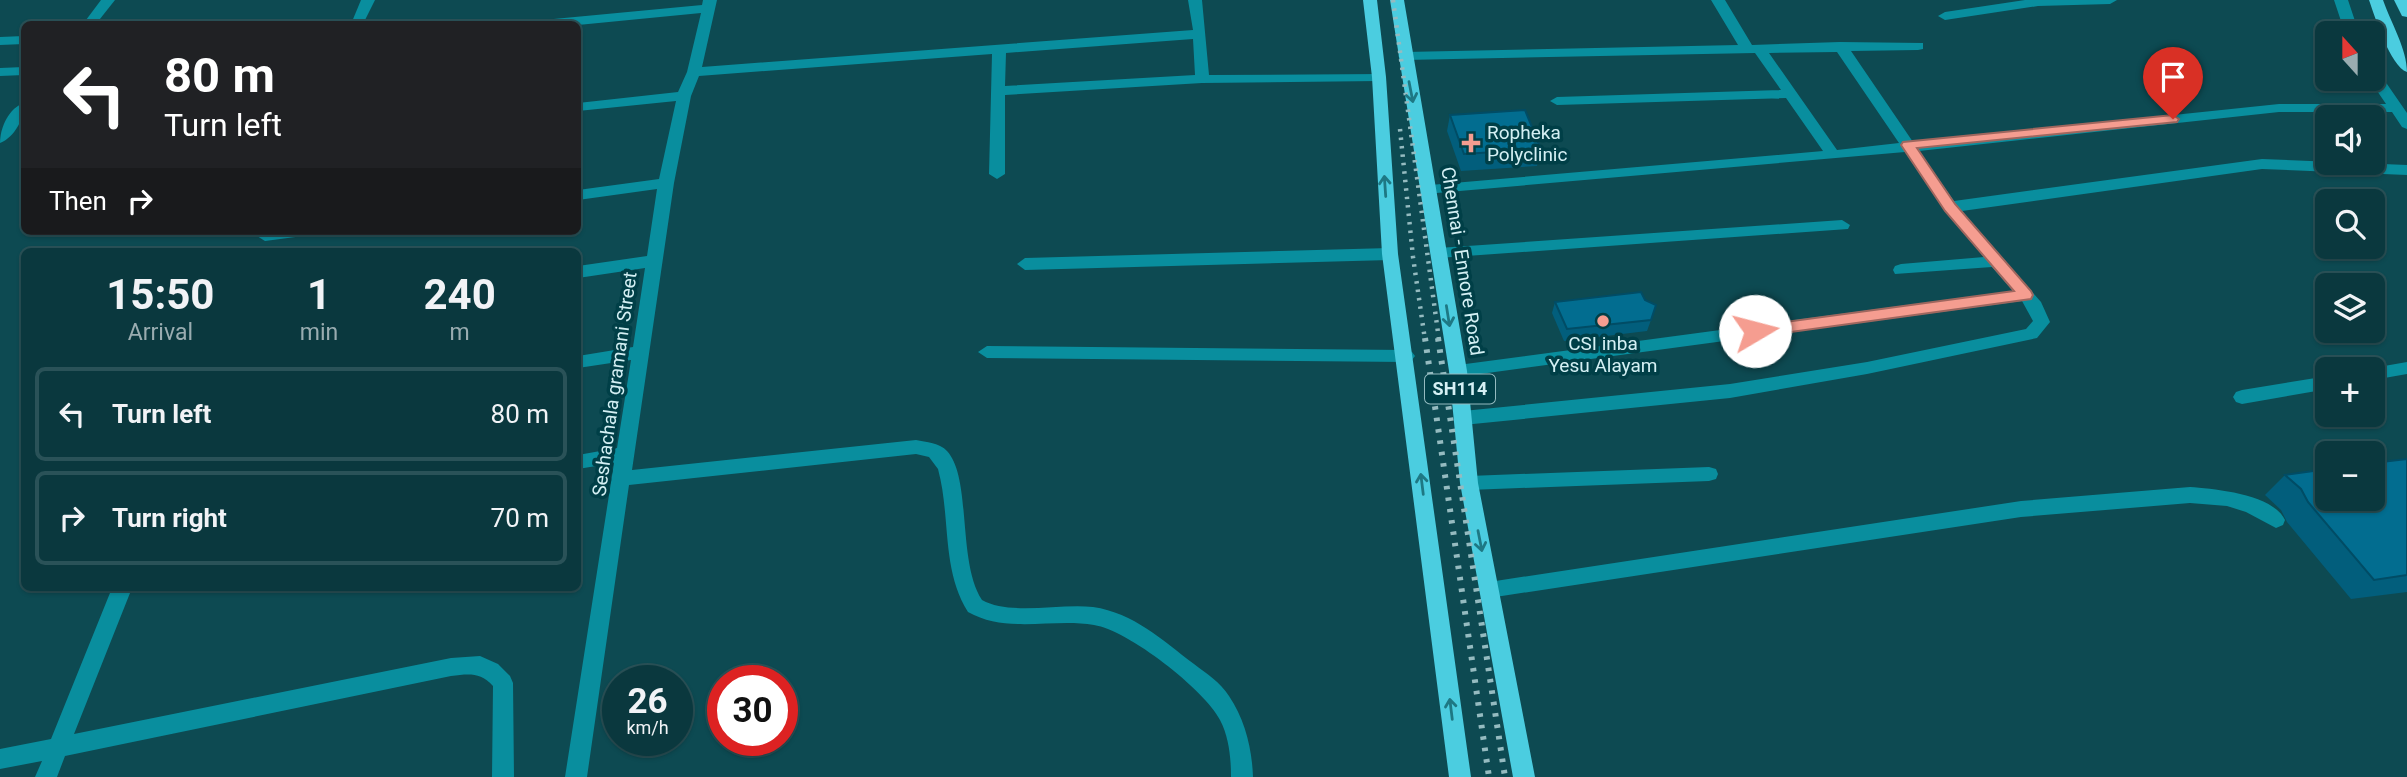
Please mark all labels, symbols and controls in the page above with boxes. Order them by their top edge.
north arrow [2315,21,2385,91]
map controls [2315,21,2385,511]
text: 80 m [164,47,275,104]
pin [2143,47,2203,119]
icon: left [49,49,140,140]
icon: arrive [2154,58,2192,96]
one-way arrow [1405,80,1418,103]
button: sound [2315,105,2385,175]
text: Turn left [164,106,282,144]
place label: Ropheka Polyclinic [1487,121,1567,166]
marker: Ropheka Polyclinic [1461,133,1481,153]
street label: Chennai - Ennore Road [1436,165,1489,357]
one-way arrow [1379,175,1392,198]
icon: right [121,182,159,220]
text: Then [49,186,107,216]
button: search [2315,189,2385,259]
text: 15:50 [106,270,214,319]
text: 1 [307,270,331,319]
text: 240 [423,270,496,319]
street label: Seshachala gramani Street [587,270,642,498]
button: layers [2315,273,2385,343]
position arrow [1718,294,1792,368]
one-way arrow [1441,304,1454,327]
marker: CSI inba Yesu Alayam [1595,313,1611,329]
text: Arrival [128,319,193,346]
text: min [300,319,338,346]
text: m [450,319,470,346]
place label: CSI inba Yesu Alayam [1549,332,1657,377]
button: + [2315,357,2385,427]
road number: SH114 [1425,374,1495,404]
icon: left [53,395,91,433]
text: Turn left [112,399,211,429]
text: 80 m [491,399,549,429]
button: − [2315,441,2385,511]
one-way arrow [1416,473,1429,496]
icon: right [53,499,91,537]
text: Turn right [112,503,227,533]
text: 70 m [491,503,549,533]
one-way arrow [1473,529,1487,552]
speed limit sign: 30 [707,665,798,756]
text: 26 [627,681,668,722]
one-way arrow [1445,698,1458,721]
text: km/h [626,717,669,738]

